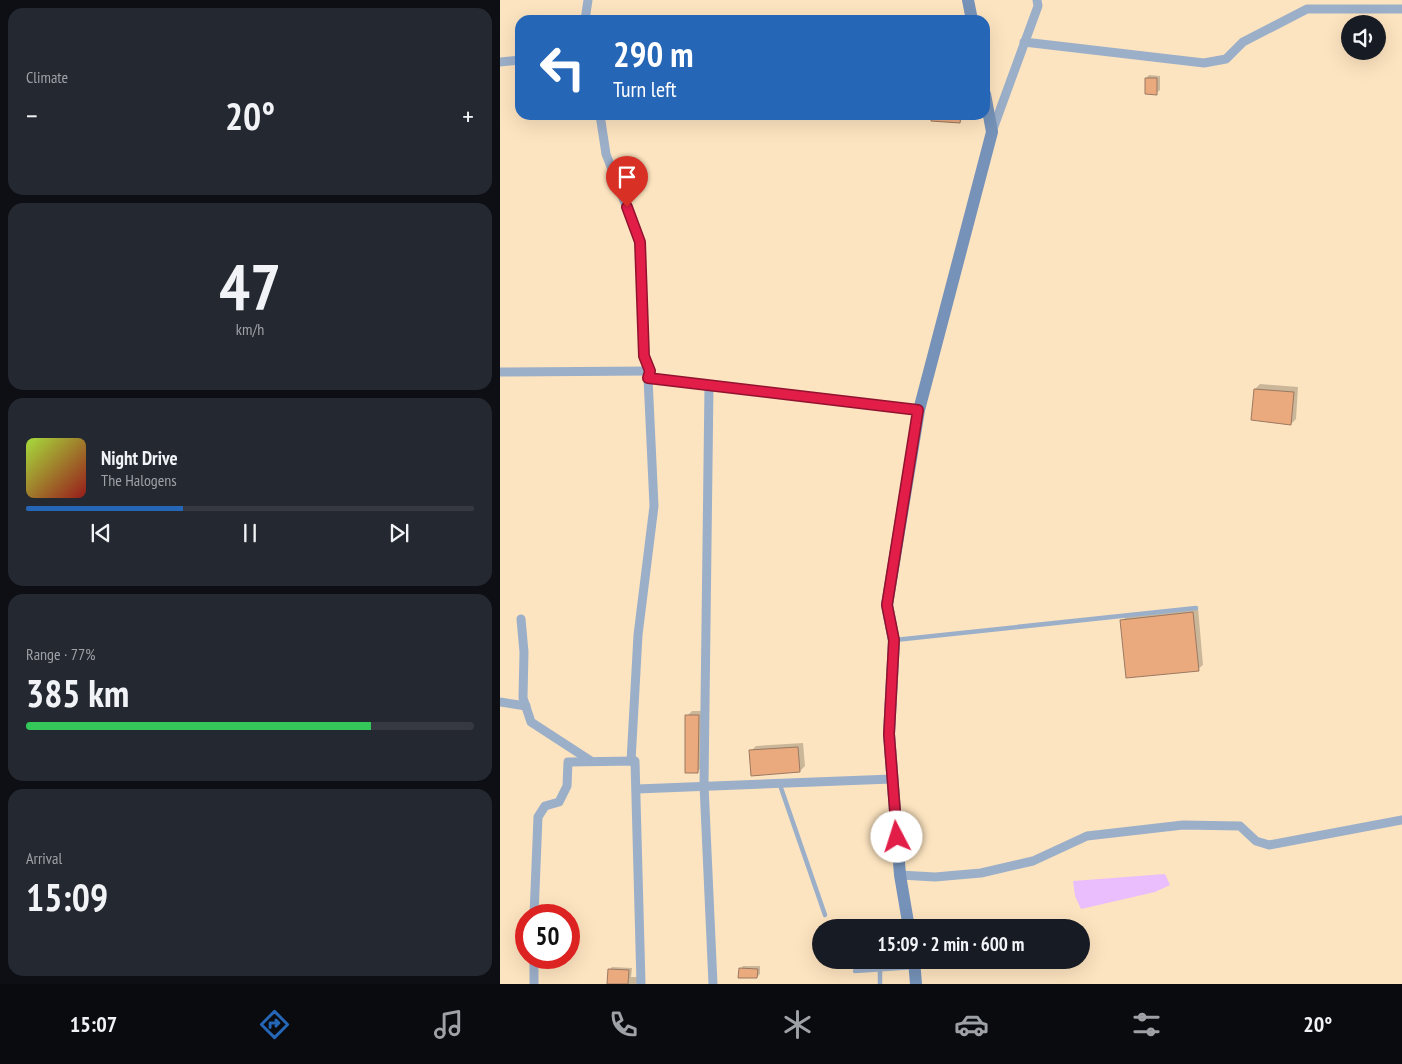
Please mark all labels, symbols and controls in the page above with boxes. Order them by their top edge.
map controls [1341,15,1386,60]
button: sound [1341,15,1386,60]
text: 290 m [613,31,694,77]
icon: left [530,35,595,100]
text: Climate [26,67,68,87]
text: Turn left [613,75,677,103]
text: 20° [225,91,275,140]
text: − [26,97,38,134]
text: + [462,97,474,134]
pin [606,156,648,207]
icon: arrive [613,163,641,191]
text: 47 [219,244,281,328]
text: km/h [236,319,264,339]
text: Night Drive [101,446,178,470]
text: The Halogens [101,470,177,490]
icon: previous [87,519,115,547]
icon: pause [236,519,264,547]
icon: next [385,519,413,547]
text: Range · 77% [26,644,95,664]
text: 385 km [26,668,129,717]
position arrow [870,810,922,862]
text: Arrival [26,848,62,868]
text: 15:09 [26,872,108,921]
speed limit sign: 50 [515,904,580,969]
text: 15:09 · 2 min · 600 m [878,932,1024,956]
icon: directions [257,1007,292,1042]
icon: music [431,1007,466,1042]
icon: phone [606,1007,641,1042]
icon: climate [780,1007,815,1042]
icon: car [954,1007,989,1042]
icon: filters [1129,1007,1164,1042]
text: 15:07 [70,1010,117,1038]
text: 20° [1303,1010,1332,1038]

